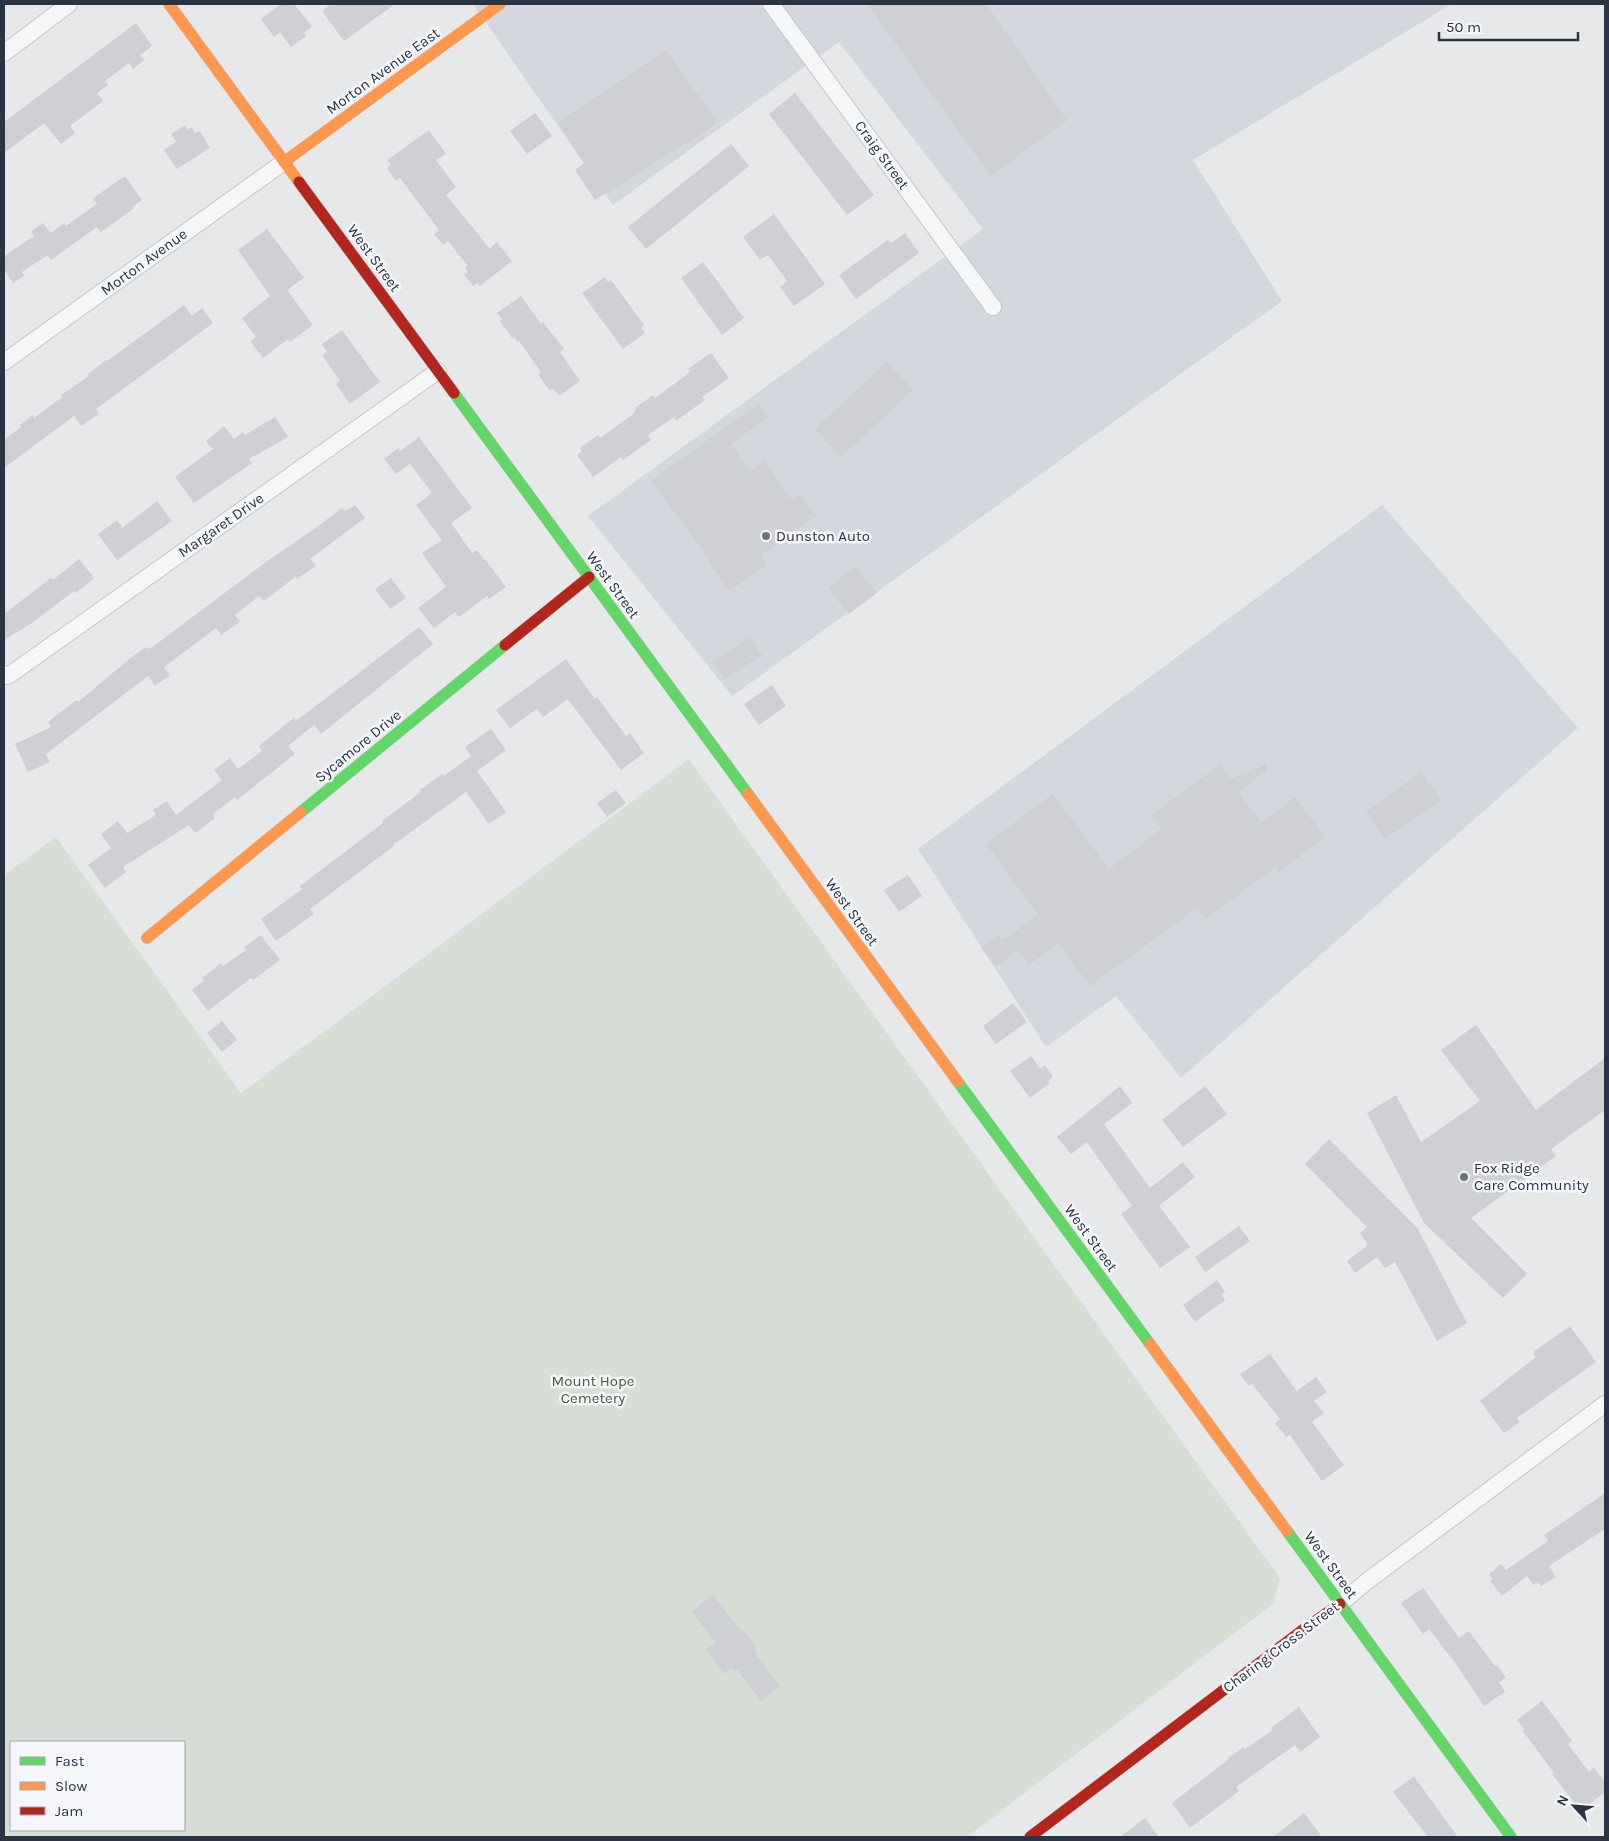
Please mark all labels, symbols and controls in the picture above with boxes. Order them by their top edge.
scale bar [1439,10,1578,42]
text: 50 m [1446,18,1481,36]
street label: Morton Avenue East [323,24,444,118]
street label: Craig Street [851,117,913,193]
street label: West Street [344,221,405,295]
street label: Morton Avenue [97,225,191,299]
street label: Margaret Drive [175,489,267,561]
place label: Dunston Auto [776,527,870,545]
marker: Dunston Auto [760,530,772,542]
street label: West Street [583,548,644,622]
street label: Sycamore Drive [311,706,405,786]
street label: West Street [822,875,883,949]
place label: Fox Ridge Care Community [1474,1159,1589,1194]
marker: Fox Ridge Care Community [1458,1171,1470,1183]
street label: West Street [1061,1201,1122,1275]
park label: Mount Hope Cemetery [552,1372,634,1407]
street label: West Street [1301,1528,1362,1602]
street label: Charing Cross Street [1219,1597,1343,1697]
legend [10,1741,185,1831]
text: Fast [55,1752,85,1770]
text: Slow [55,1777,87,1795]
north arrow [1549,1781,1599,1831]
text: N [1553,1792,1573,1809]
text: Jam [55,1802,83,1820]

